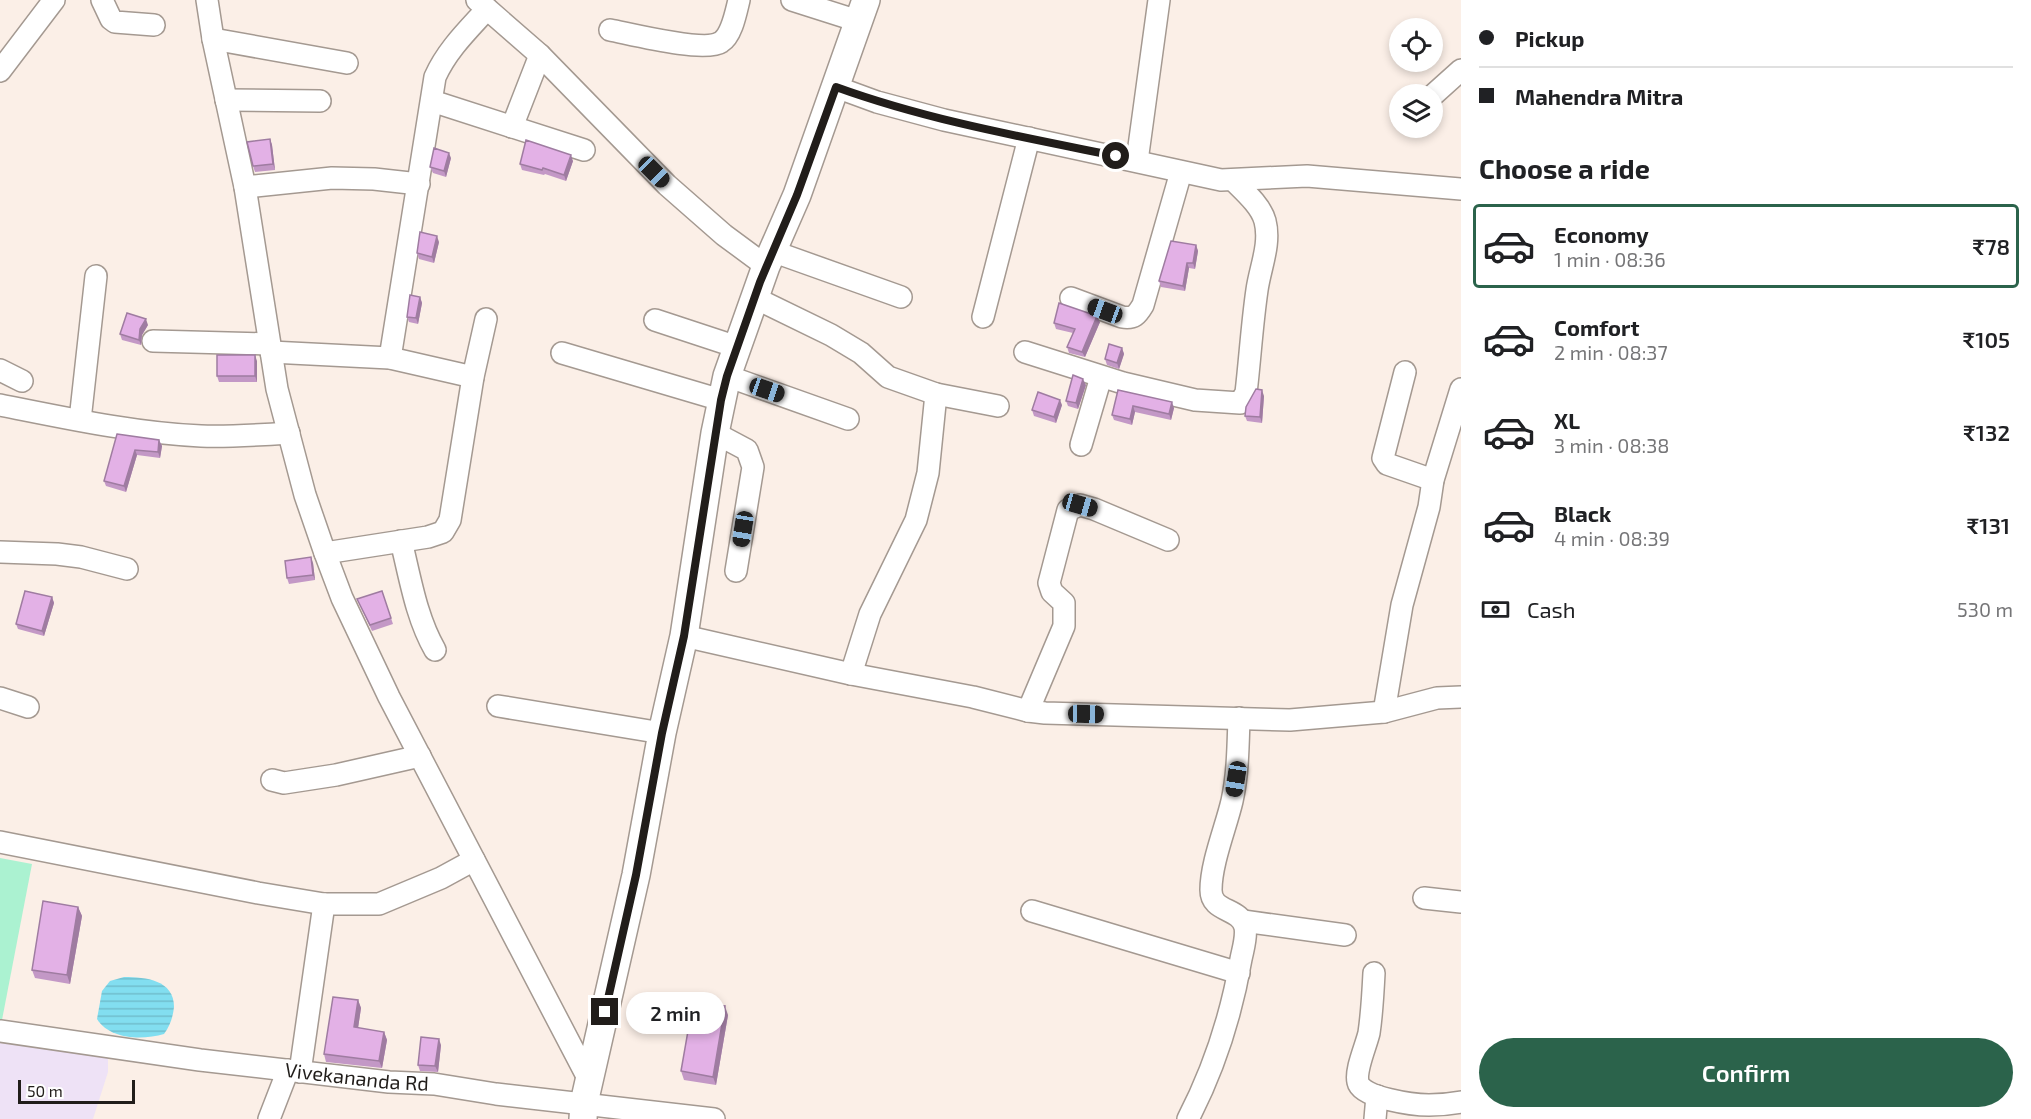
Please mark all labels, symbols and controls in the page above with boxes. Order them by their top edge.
map controls [1389,18,1443,138]
button: locate [1389,18,1443,72]
text: Pickup [1515,25,1584,51]
text: Mahendra Mitra [1515,83,1683,109]
button: layers [1389,84,1443,138]
route start [1102,142,1129,169]
text: Choose a ride [1479,152,1650,184]
car [635,153,673,191]
icon: car [1482,219,1536,273]
text: Economy [1554,221,1649,247]
text: ₹78 [1972,233,2010,259]
text: 1 min · 08:36 [1554,247,1666,271]
car [1085,296,1125,326]
icon: car [1482,312,1536,366]
text: Comfort [1554,314,1639,340]
text: ₹105 [1962,326,2010,352]
text: 2 min · 08:37 [1554,340,1668,364]
car [747,376,787,404]
icon: car [1482,405,1536,459]
text: XL [1554,407,1580,433]
text: ₹132 [1963,419,2010,445]
text: 3 min · 08:38 [1554,433,1670,457]
car [1060,491,1100,519]
icon: car [1482,498,1536,552]
text: Black [1554,500,1611,526]
car [731,510,755,548]
text: ₹131 [1966,512,2010,538]
text: 4 min · 08:39 [1554,526,1670,550]
icon: cash [1479,593,1512,626]
text: Cash [1527,596,1576,622]
text: 530 m [1957,597,2013,621]
car [1068,705,1104,723]
car [1224,760,1248,798]
callout: 2 min [626,991,725,1033]
route end [591,998,618,1025]
text: 2 min [650,1001,701,1025]
button: Confirm [1479,1038,2013,1107]
street label: Vivekananda Rd [284,1057,429,1095]
scale bar [18,1077,135,1104]
text: 50 m [27,1081,63,1100]

